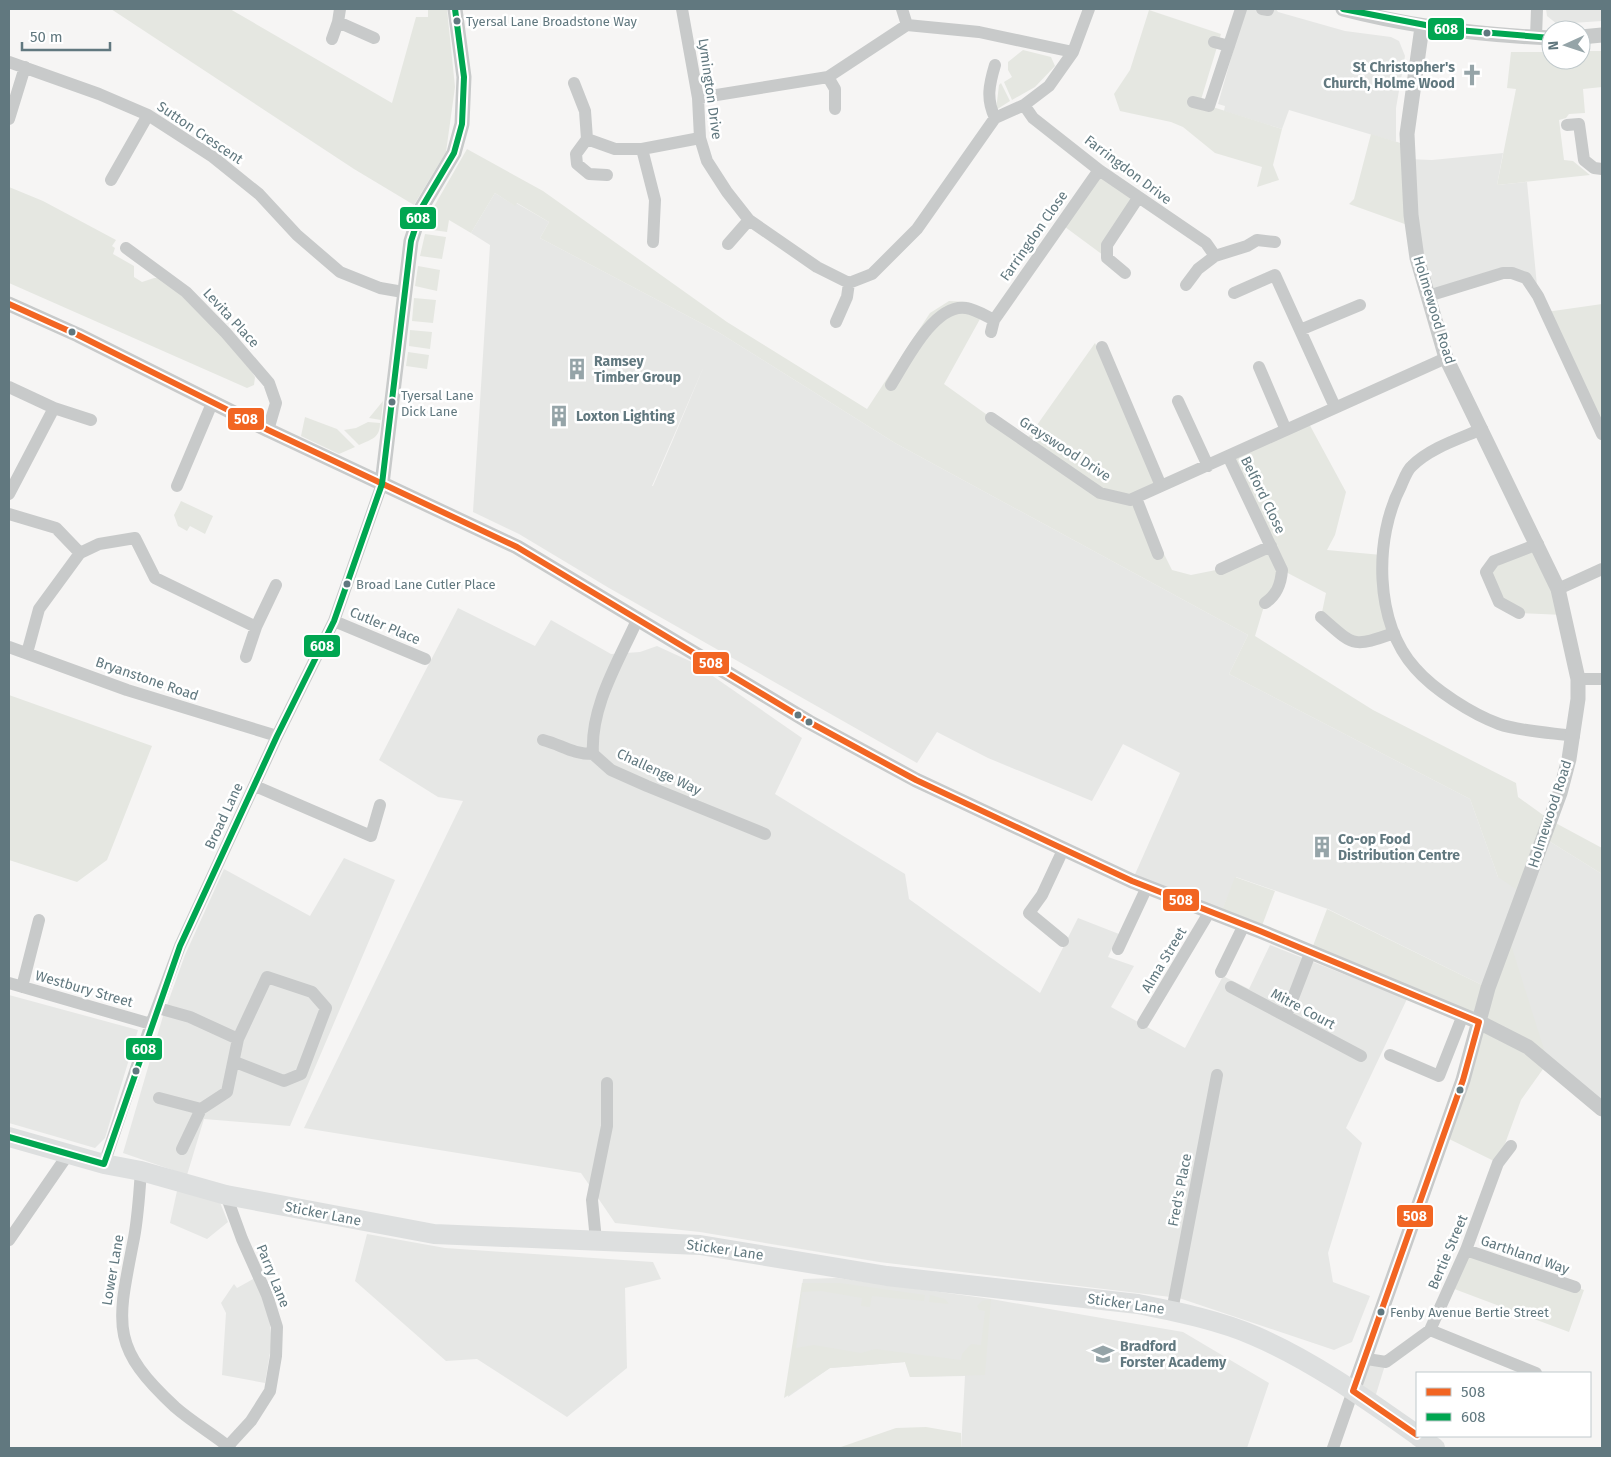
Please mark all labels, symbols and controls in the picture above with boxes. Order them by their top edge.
place label: Tyersal Lane Broadstone Way [466,14,638,29]
marker: Tyersal Lane Broadstone Way [452,16,462,26]
line badge: 608 [1427,17,1465,41]
scale bar [22,20,110,52]
north arrow [1541,20,1591,70]
text: 608 [1434,21,1458,38]
text: 50 m [30,28,63,46]
unlabelled marker [1482,28,1492,38]
street label: Lymington Drive [694,37,726,141]
text: N [1545,41,1562,51]
place label: St Christopher's Church, Holme Wood [1323,59,1455,92]
church icon: St Christopher's Church, Holme Wood [1459,62,1485,88]
street label: Sutton Crescent [154,98,247,168]
street label: Farringdon Drive [1081,132,1175,208]
street label: Farringdon Close [997,188,1071,284]
line badge: 608 [399,206,437,230]
text: 608 [406,210,430,227]
street label: Holmewood Road [1409,254,1459,366]
street label: Levita Place [199,285,263,351]
unlabelled marker [67,327,77,337]
place label: Ramsey Timber Group [594,353,681,386]
building icon: Ramsey Timber Group [564,356,590,382]
place label: Tyersal Lane Dick Lane [401,388,474,419]
marker: Tyersal Lane Dick Lane [387,397,397,407]
building icon: Loxton Lighting [546,403,572,429]
line badge: 508 [227,407,265,431]
place label: Loxton Lighting [576,408,675,425]
text: 508 [234,411,258,428]
street label: Grayswood Drive [1016,413,1114,485]
street label: Belford Close [1237,453,1289,537]
place label: Broad Lane Cutler Place [356,577,496,592]
marker: Broad Lane Cutler Place [342,579,352,589]
street label: Cutler Place [347,603,423,649]
line badge: 608 [303,634,341,658]
text: 608 [310,638,334,655]
line badge: 508 [692,651,730,675]
street label: Bryanstone Road [93,653,201,705]
text: 508 [699,655,723,672]
unlabelled marker [793,710,803,720]
unlabelled marker [804,717,814,727]
street label: Challenge Way [614,745,704,799]
street label: Holmewood Road [1525,758,1575,870]
street label: Broad Lane [201,780,247,852]
place label: Co-op Food Distribution Centre [1338,831,1460,864]
building icon: Co-op Food Distribution Centre [1309,834,1335,860]
line badge: 508 [1162,888,1200,912]
text: 508 [1169,892,1193,909]
street label: Alma Street [1138,923,1191,996]
street label: Westbury Street [33,967,136,1011]
street label: Mitre Court [1268,985,1339,1034]
line badge: 608 [125,1037,163,1061]
text: 608 [132,1041,156,1058]
unlabelled marker [131,1066,141,1076]
unlabelled marker [1455,1085,1465,1095]
street label: Fred's Place [1165,1152,1195,1228]
street label: Sticker Lane [283,1198,363,1230]
line badge: 508 [1396,1204,1434,1228]
text: 508 [1403,1208,1427,1225]
street label: Bertie Street [1425,1211,1472,1292]
street label: Garthland Way [1479,1232,1572,1278]
street label: Lower Lane [98,1233,128,1307]
street label: Sticker Lane [685,1236,765,1264]
street label: Parry Lane [253,1242,293,1310]
street label: Sticker Lane [1086,1290,1166,1318]
place label: Fenby Avenue Bertie Street [1390,1305,1549,1320]
marker: Fenby Avenue Bertie Street [1376,1307,1386,1317]
place label: Bradford Forster Academy [1120,1338,1227,1371]
school or university icon: Bradford Forster Academy [1090,1341,1116,1367]
legend [1416,1372,1591,1437]
text: 508 [1461,1383,1485,1401]
text: 608 [1461,1408,1486,1426]

